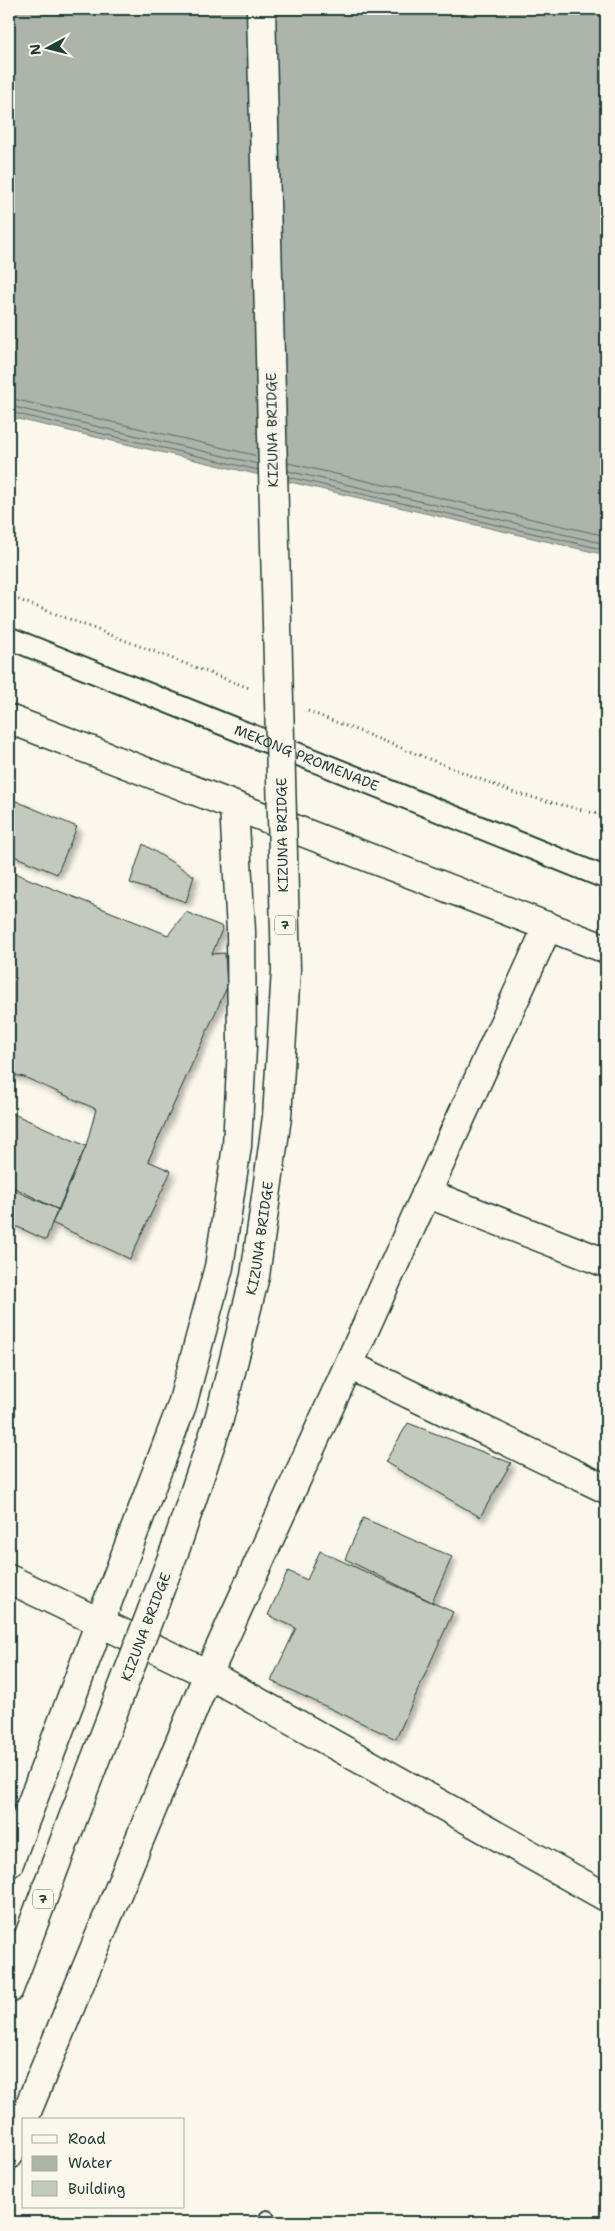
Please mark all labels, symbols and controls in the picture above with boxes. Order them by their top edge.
north arrow [22,22,72,72]
text: N [25,43,45,56]
street label: KIZUNA BRIDGE [262,372,282,488]
street label: MEKONG PROMENADE [232,721,382,795]
street label: KIZUNA BRIDGE [272,777,292,893]
road number: 7 [275,916,295,934]
street label: KIZUNA BRIDGE [242,1180,277,1297]
street label: KIZUNA BRIDGE [117,1570,175,1684]
road number: 7 [33,1890,53,1908]
legend [22,2118,185,2208]
text: Road [68,2129,106,2149]
text: Water [68,2153,112,2173]
text: Building [68,2179,125,2199]

